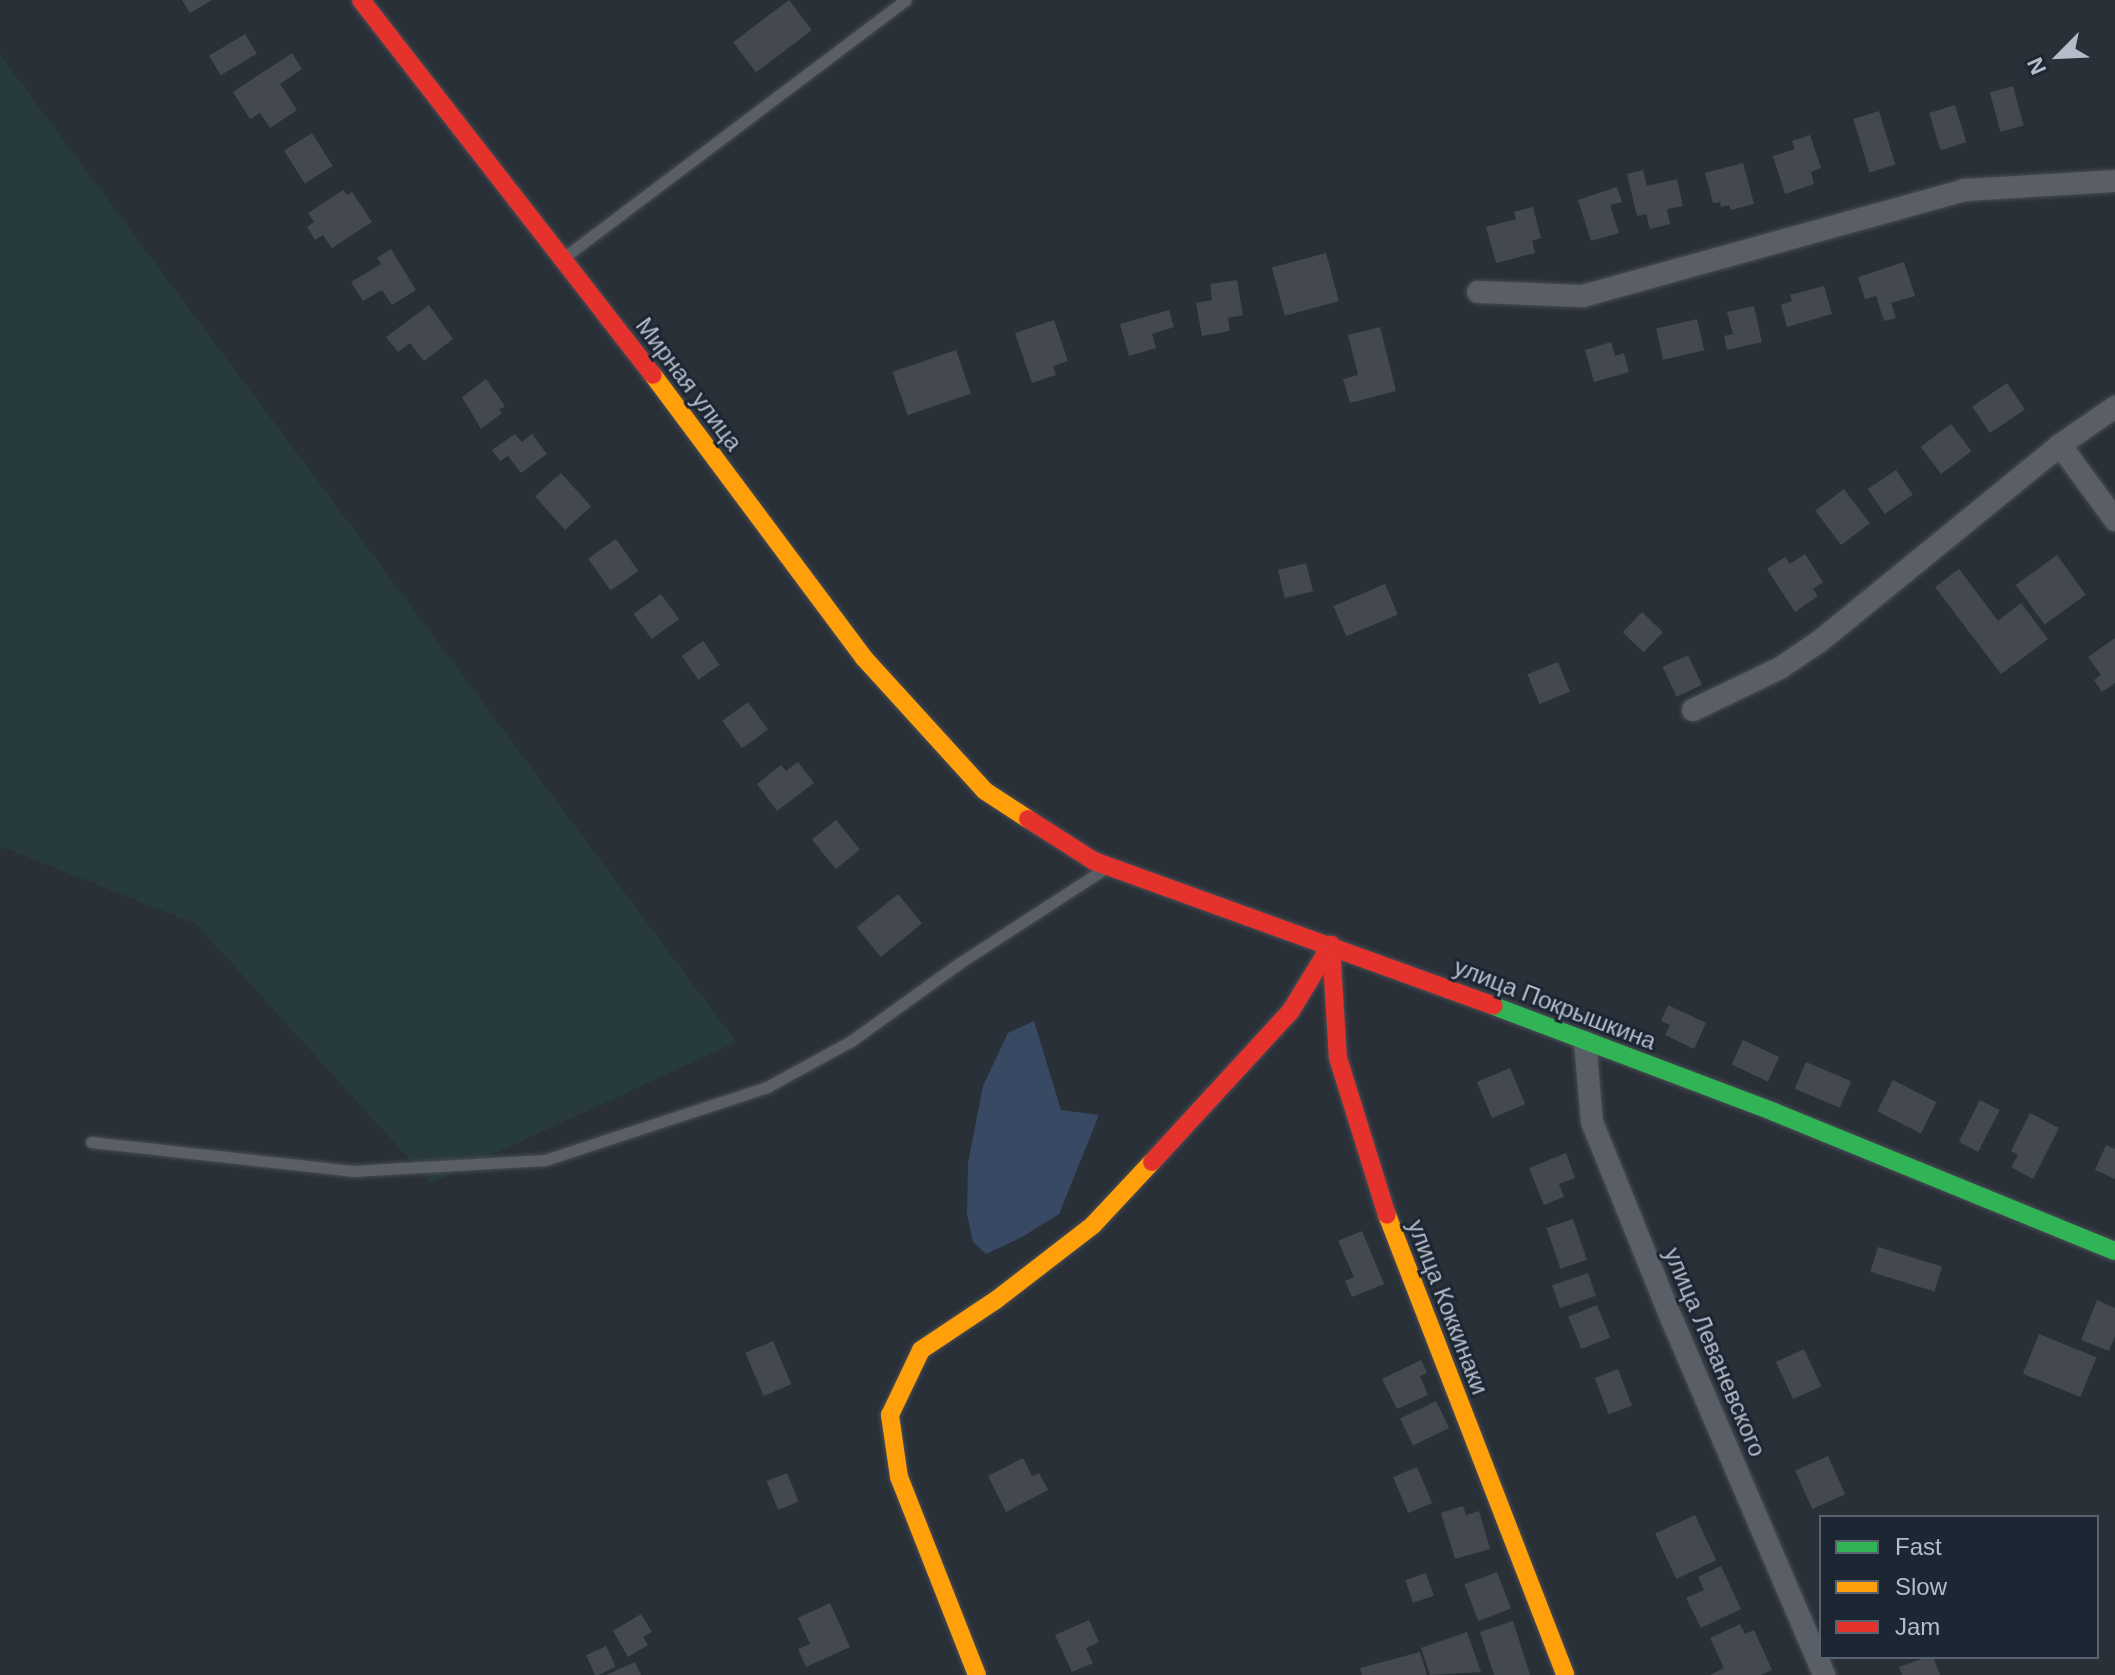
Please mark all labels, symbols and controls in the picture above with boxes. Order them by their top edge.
north arrow [2019,16,2099,96]
text: N [2022,54,2051,78]
street label: Мирная улица [630,312,748,456]
street label: улица Покрышкина [1450,952,1660,1056]
street label: улица Коккинаки [1401,1216,1495,1398]
street label: улица Леваневского [1658,1243,1772,1461]
legend [1819,1515,2099,1659]
text: Fast [1895,1533,1942,1560]
text: Slow [1895,1573,1947,1600]
text: Jam [1895,1613,1940,1640]

